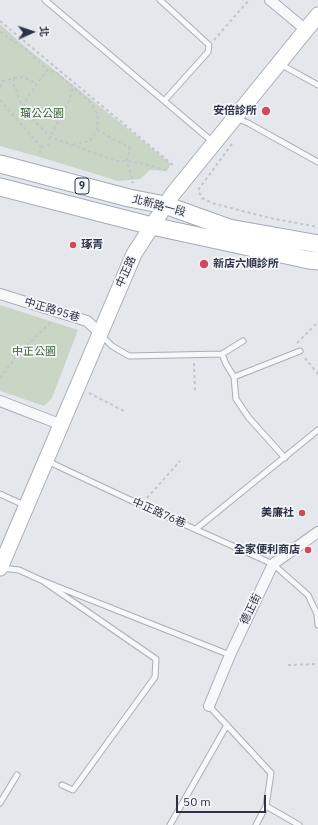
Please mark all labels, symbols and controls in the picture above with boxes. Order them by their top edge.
north arrow [12,12,52,52]
text: 北 [37,26,51,37]
place label: 安倍診所 [213,104,257,118]
marker: 安倍診所 [260,105,272,117]
park label: 瑠公公園 [20,107,64,121]
road number: 9 [75,178,89,194]
street label: 北新路一段 [131,193,187,219]
place label: 琢青 [81,238,103,252]
marker: 琢青 [68,240,78,250]
street label: 中正路 [113,254,139,290]
place label: 新店六順診所 [213,257,279,271]
marker: 新店六順診所 [198,258,210,270]
street label: 中正路95巷 [23,295,81,325]
park label: 中正公園 [12,345,56,359]
street label: 中正路76巷 [130,495,188,531]
place label: 美廉社 [261,506,294,520]
marker: 美廉社 [297,508,307,518]
place label: 全家便利商店 [234,543,300,557]
marker: 全家便利商店 [303,545,313,555]
street label: 德正街 [238,591,264,627]
scale bar [178,787,268,813]
text: 50 m [183,794,211,809]

